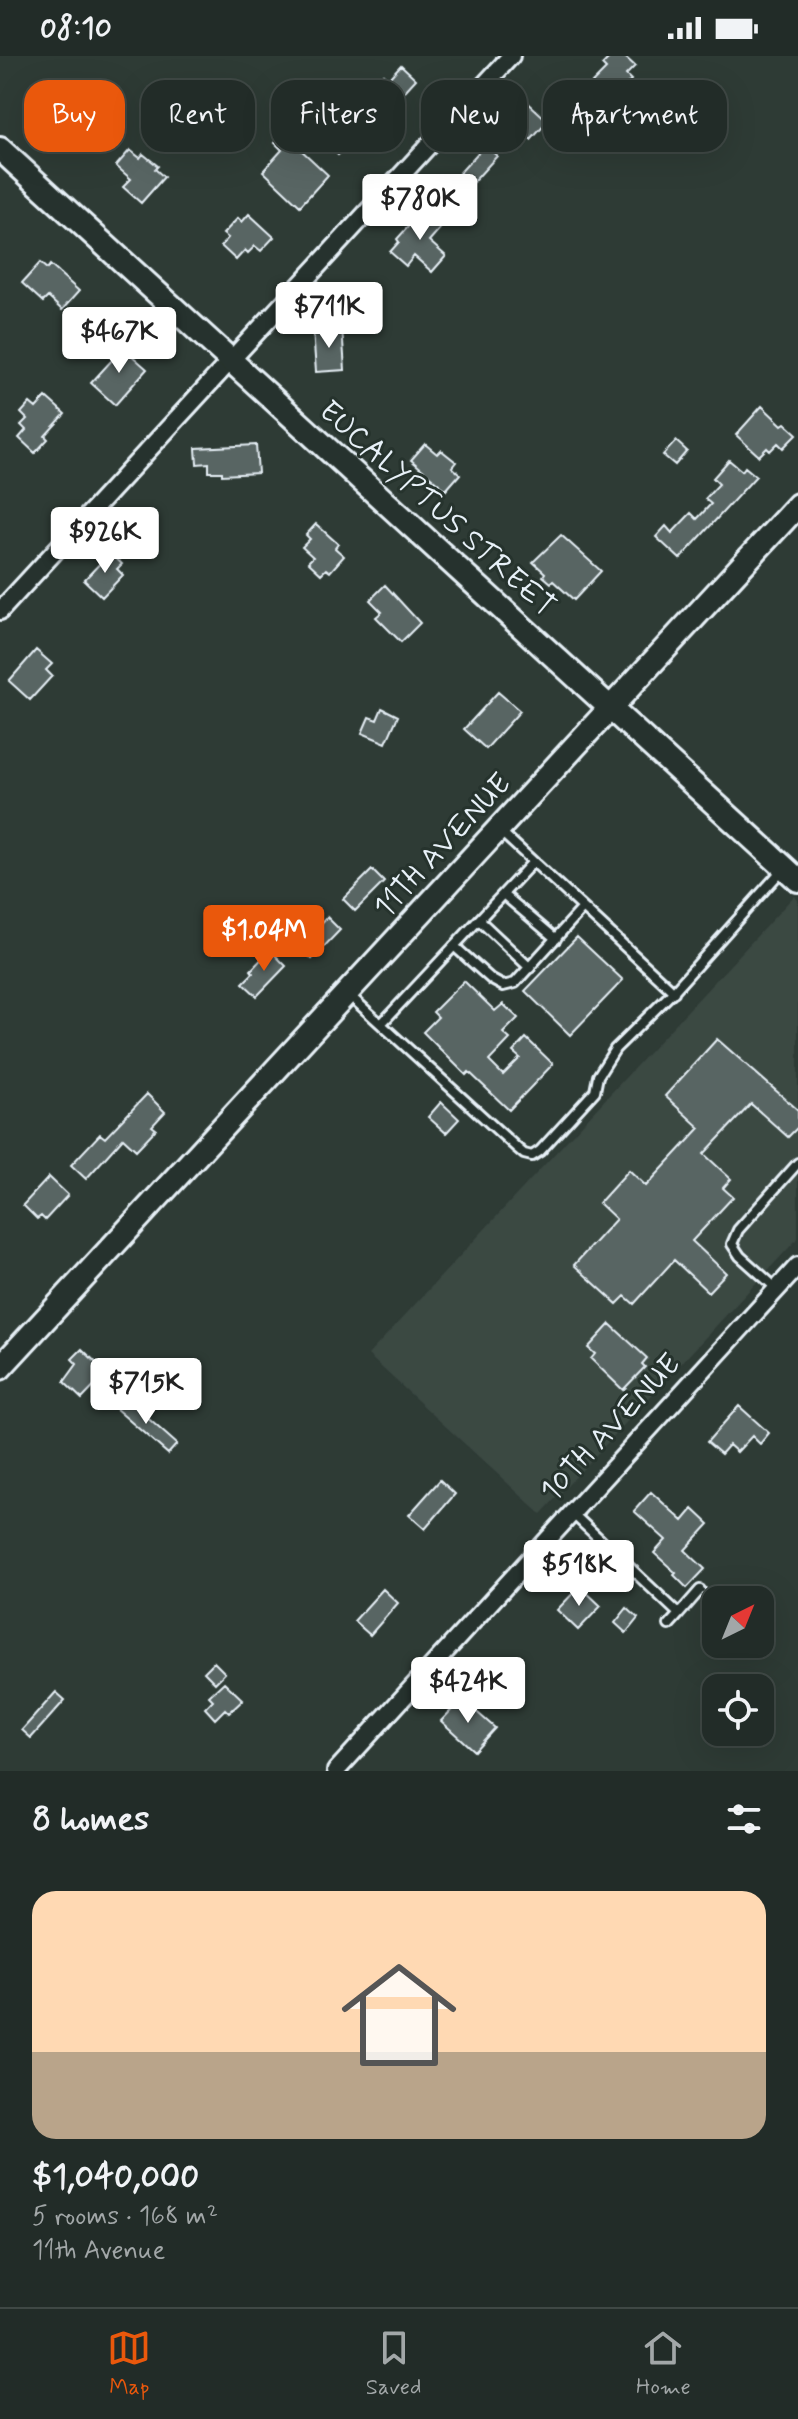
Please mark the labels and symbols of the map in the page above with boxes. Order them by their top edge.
pin: $780K [364,174,476,242]
pin: $711K [273,282,385,350]
pin: $467K [63,307,175,375]
street label: EUCALYPTUS STREET [310,392,564,626]
pin: $926K [49,507,161,575]
street label: 11TH AVENUE [366,765,520,927]
pin: $1.04M [199,905,329,973]
street label: 10TH AVENUE [532,1346,690,1510]
pin: $715K [90,1358,202,1426]
pin: $518K [523,1540,635,1608]
north arrow [702,1586,774,1658]
pin: $424K [412,1657,524,1725]

